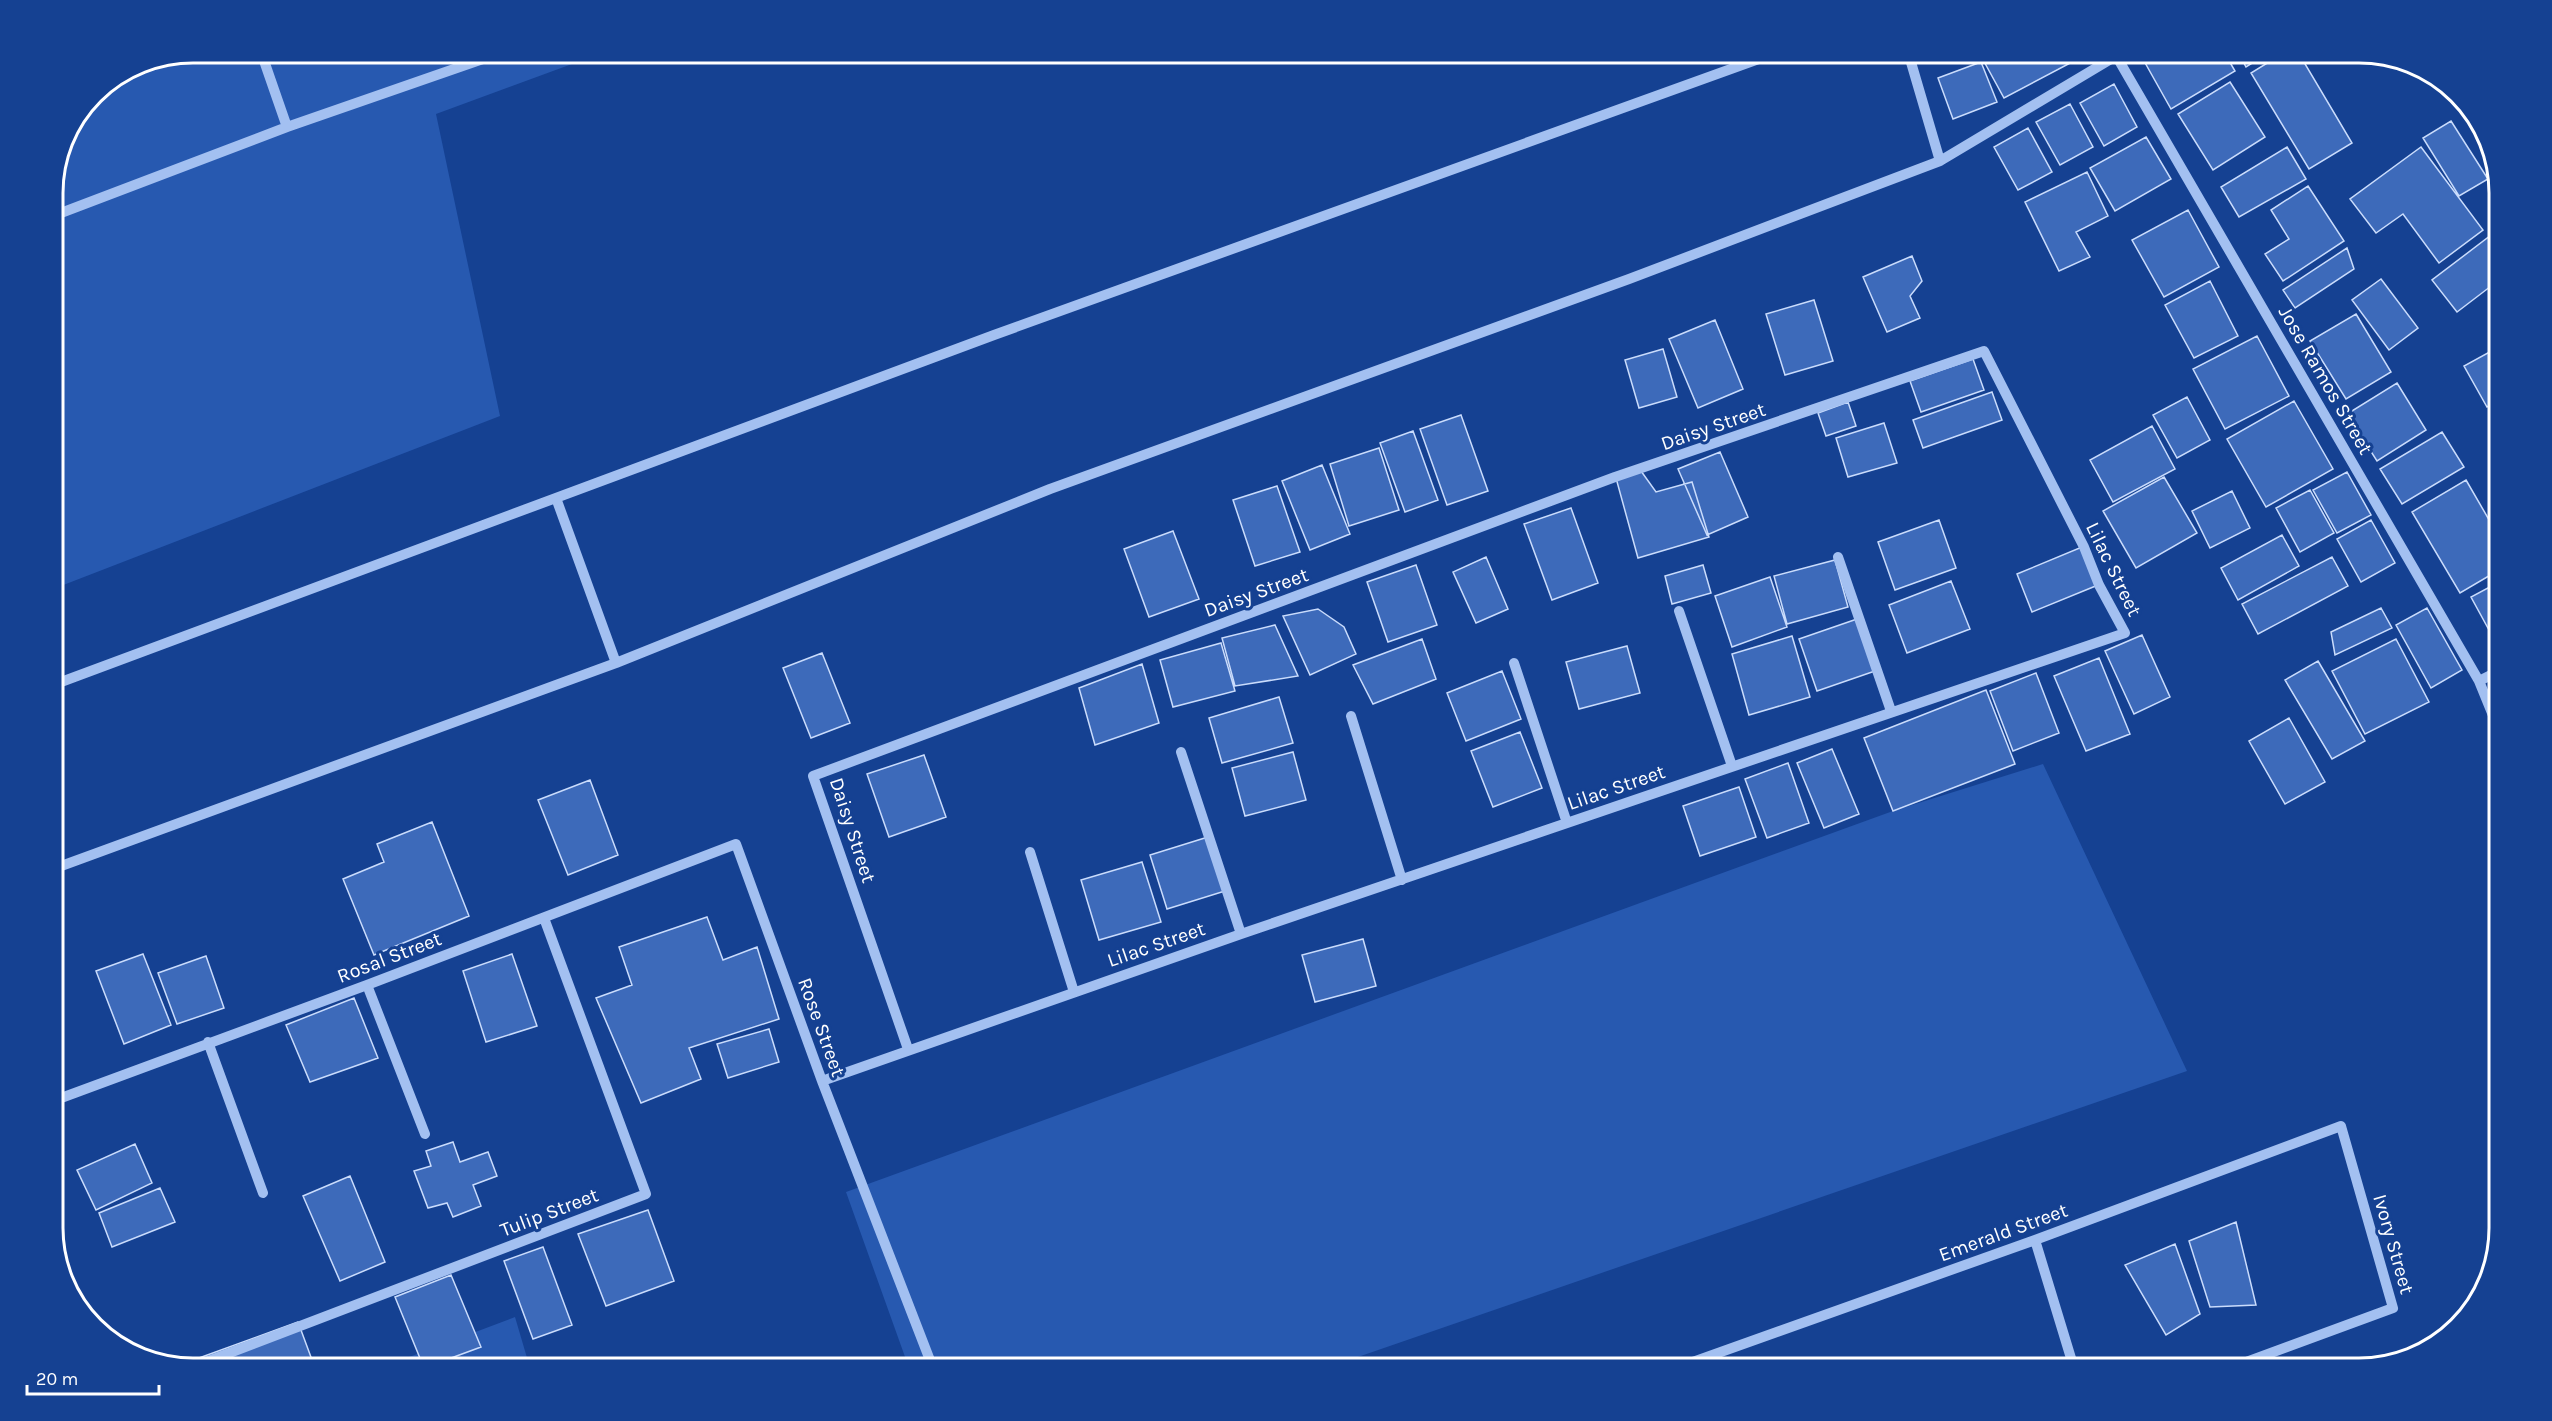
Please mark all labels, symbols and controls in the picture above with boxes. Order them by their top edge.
street label: Jose Ramos Street [2274,302,2378,459]
street label: Daisy Street [1658,398,1769,455]
street label: Lilac Street [2081,518,2146,620]
street label: Daisy Street [1201,563,1312,622]
street label: Lilac Street [1564,760,1669,815]
street label: Daisy Street [825,775,880,886]
street label: Lilac Street [1104,917,1209,972]
street label: Rosal Street [334,927,445,988]
street label: Rose Street [793,975,850,1080]
street label: Tulip Street [497,1183,602,1242]
street label: Ivory Street [2368,1192,2419,1297]
street label: Emerald Street [1936,1198,2071,1266]
scale bar [27,1358,159,1396]
text: 20 m [36,1368,78,1390]

